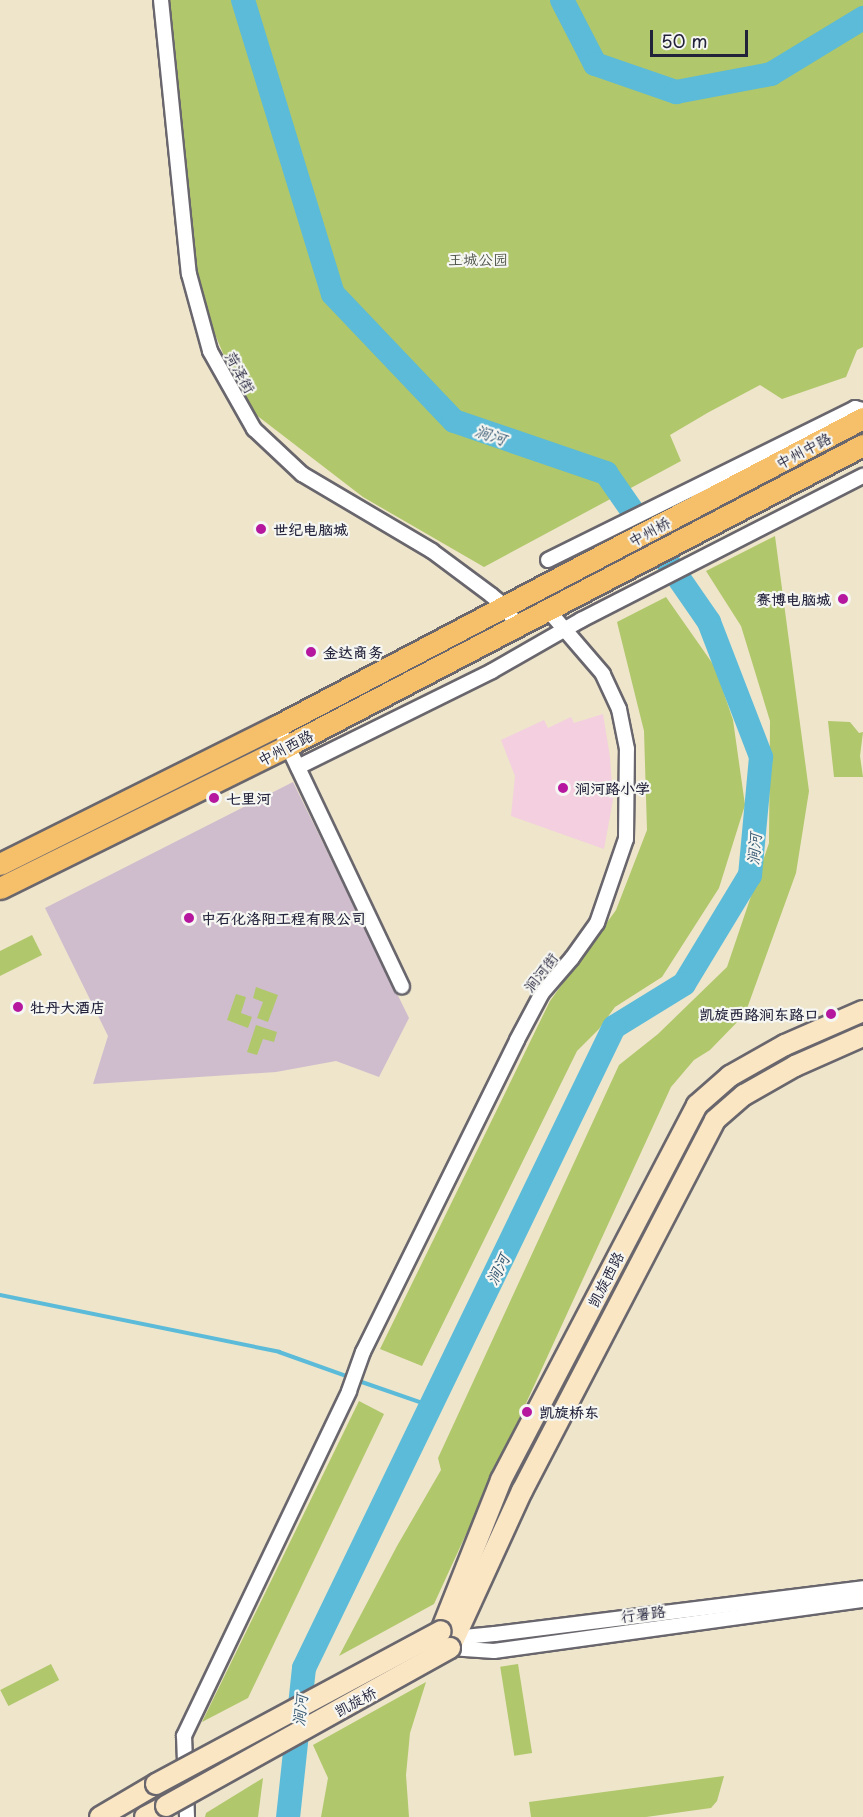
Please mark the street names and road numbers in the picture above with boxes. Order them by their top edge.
street label: 菏泽街 [222,348,260,396]
street label: 中州中路 [772,428,834,472]
street label: 中州桥 [625,512,673,550]
street label: 中州西路 [254,725,316,769]
street label: 涧河街 [519,949,561,995]
street label: 凯旋西路 [583,1248,627,1310]
street label: 行署路 [619,1601,667,1625]
street label: 凯旋桥 [331,1682,379,1720]

